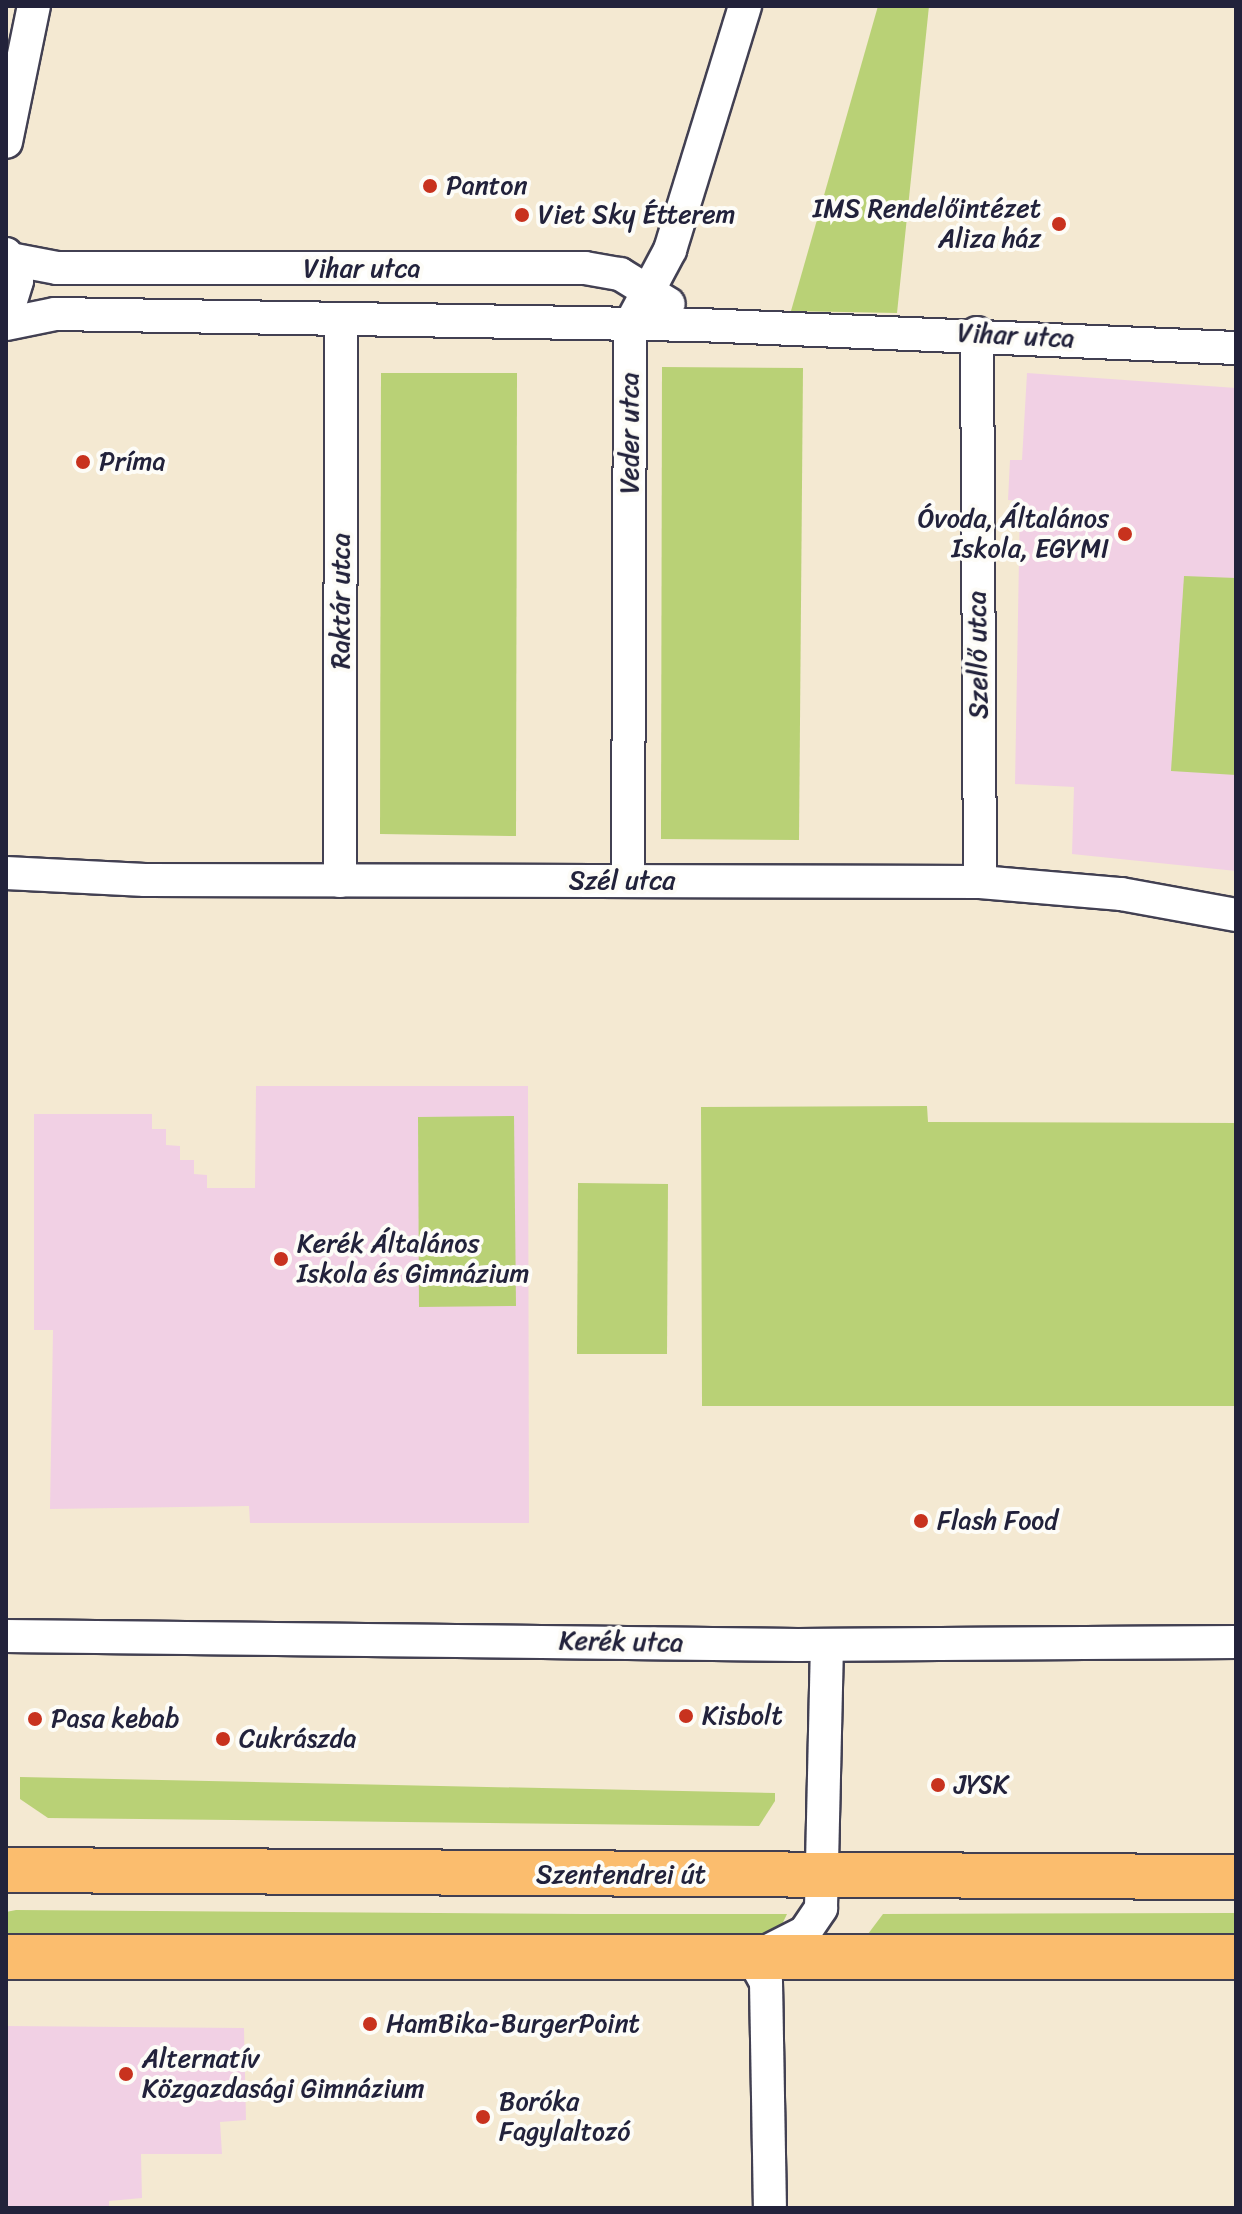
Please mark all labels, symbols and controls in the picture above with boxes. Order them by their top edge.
place label: Panton [446,170,528,202]
marker: Panton [421,177,439,195]
place label: IMS Rendelőintézet Aliza ház [813,193,1041,254]
place label: Viet Sky Étterem [538,199,736,231]
marker: Viet Sky Étterem [513,206,531,224]
marker: IMS Rendelőintézet Aliza ház [1048,213,1070,235]
street label: Vihar utca [303,253,421,285]
street label: Vihar utca [956,317,1076,355]
street label: Veder utca [614,372,646,494]
place label: Príma [99,446,166,478]
marker: Príma [74,453,92,471]
place label: Óvoda, Általános Iskola, EGYMI [918,503,1109,564]
marker: Óvoda, Általános Iskola, EGYMI [1116,525,1134,543]
street label: Raktár utca [325,533,357,669]
street label: Szellő utca [961,591,995,719]
street label: Szél utca [568,865,676,897]
place label: Kerék Általános Iskola és Gimnázium [297,1228,529,1290]
marker: Kerék Általános Iskola és Gimnázium [272,1250,290,1268]
place label: Flash Food [937,1505,1058,1537]
marker: Flash Food [912,1512,930,1530]
street label: Kerék utca [558,1625,684,1659]
place label: Kisbolt [702,1700,783,1732]
place label: Pasa kebab [51,1703,180,1735]
marker: Kisbolt [677,1707,695,1725]
marker: Pasa kebab [26,1710,44,1728]
place label: Cukrászda [239,1723,356,1755]
marker: Cukrászda [214,1730,232,1748]
place label: JYSK [954,1769,1008,1801]
marker: JYSK [929,1776,947,1794]
street label: Szentendrei út [536,1859,706,1891]
place label: HamBika-BurgerPoint [386,2008,640,2040]
marker: HamBika-BurgerPoint [361,2015,379,2033]
place label: Alternatív Közgazdasági Gimnázium [142,2043,425,2104]
marker: Alternatív Közgazdasági Gimnázium [117,2065,135,2083]
place label: Boróka Fagylaltozó [499,2086,631,2148]
marker: Boróka Fagylaltozó [474,2108,492,2126]

